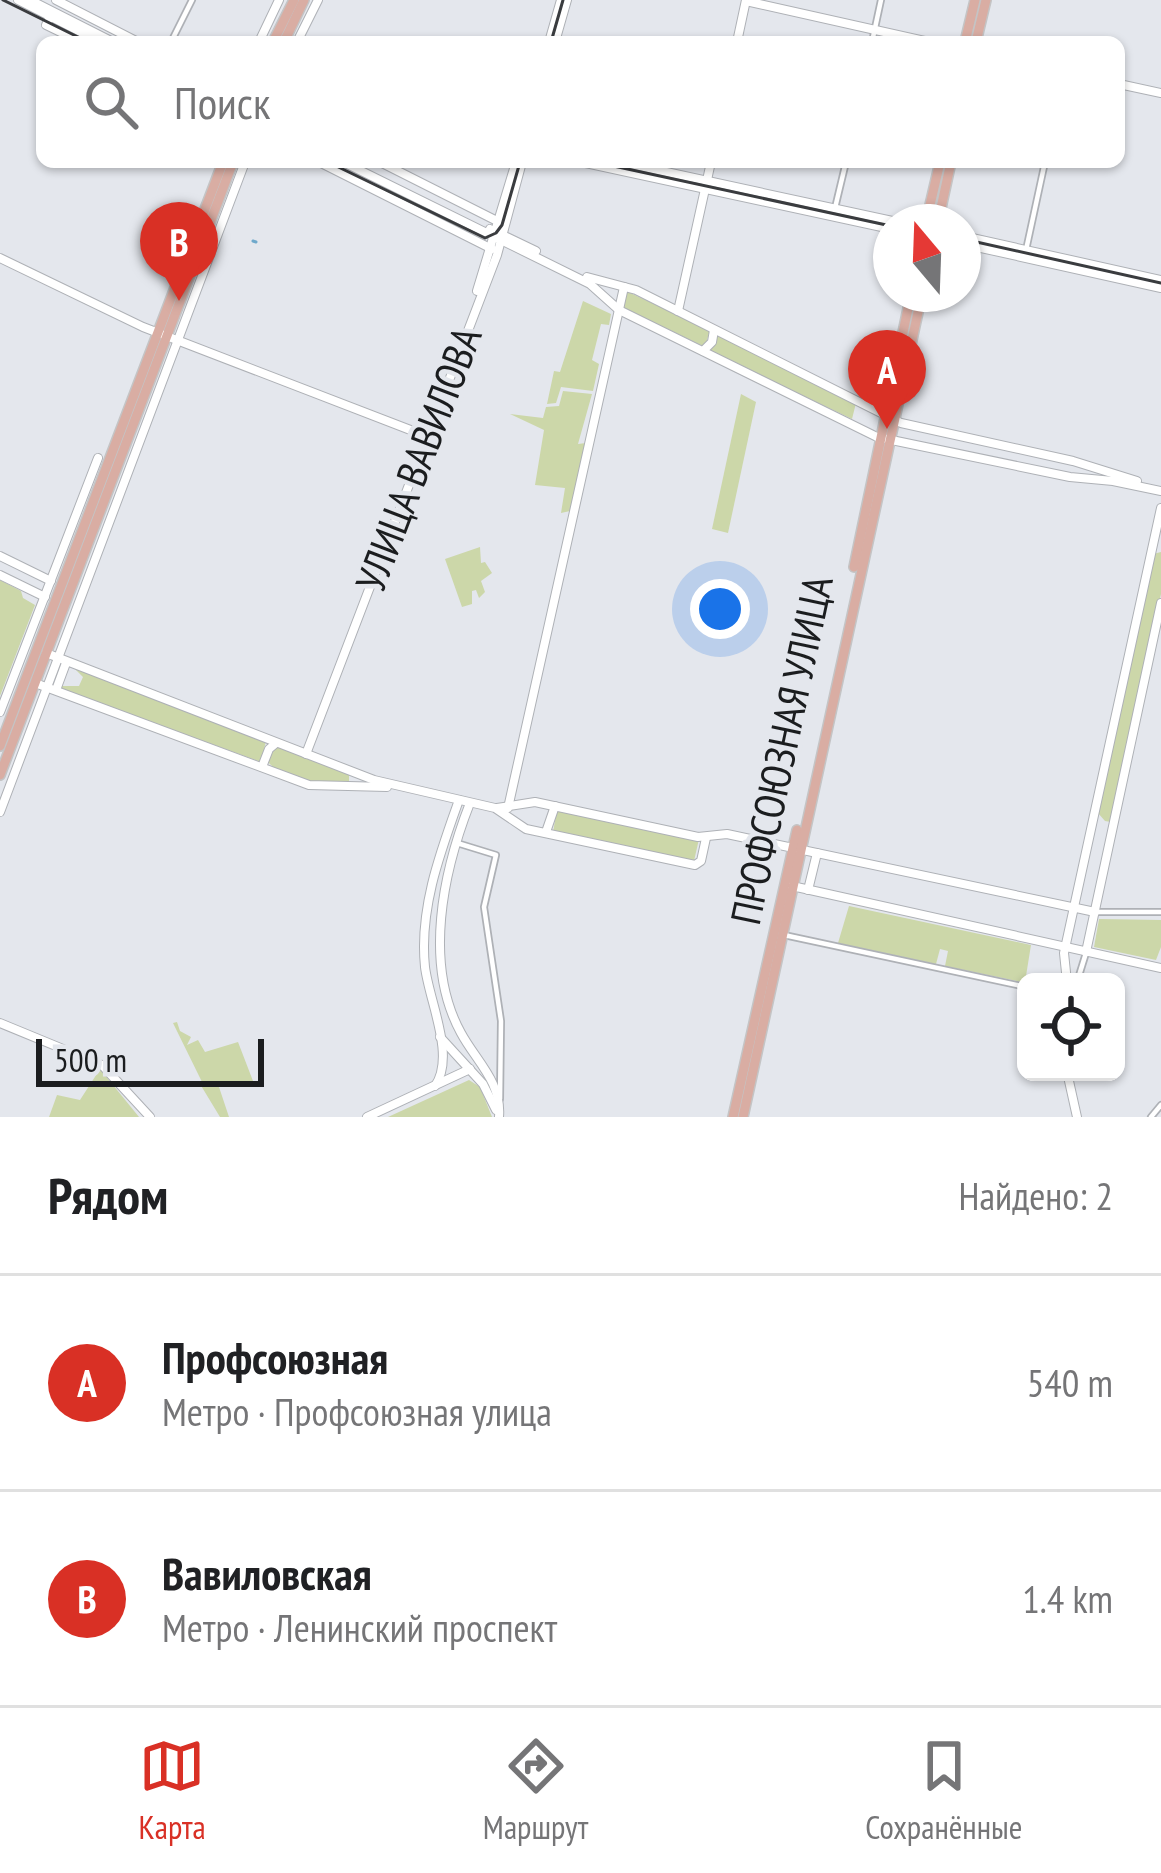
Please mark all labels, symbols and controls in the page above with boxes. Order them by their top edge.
search box [36,36,1125,168]
icon: search [78,69,144,135]
text: Поиск [174,73,270,131]
pin: B [140,202,218,301]
north arrow [873,204,981,312]
street label: УЛИЦА ВАВИЛОВА [342,319,494,599]
pin: A [848,330,926,429]
street label: ПРОФСОЮЗНАЯ УЛИЦА [717,571,845,929]
your location [690,579,750,639]
map controls [1017,973,1125,1081]
button: locate [1017,973,1125,1081]
scale bar [36,1033,264,1086]
text: 500 m [54,1038,127,1081]
text: Рядом [48,1162,168,1228]
text: Найдено: 2 [959,1170,1113,1221]
text: Профсоюзная [162,1328,388,1386]
text: A [77,1357,97,1408]
text: 540 m [1027,1357,1113,1408]
text: Метро · Профсоюзная улица [162,1386,552,1437]
text: Вавиловская [162,1544,372,1602]
text: B [77,1573,97,1624]
text: 1.4 km [1022,1573,1113,1624]
text: Метро · Ленинский проспект [162,1602,557,1653]
tab: Карта [139,1733,206,1848]
tab: Маршрут [483,1733,588,1848]
tab: Сохранённые [865,1733,1022,1848]

